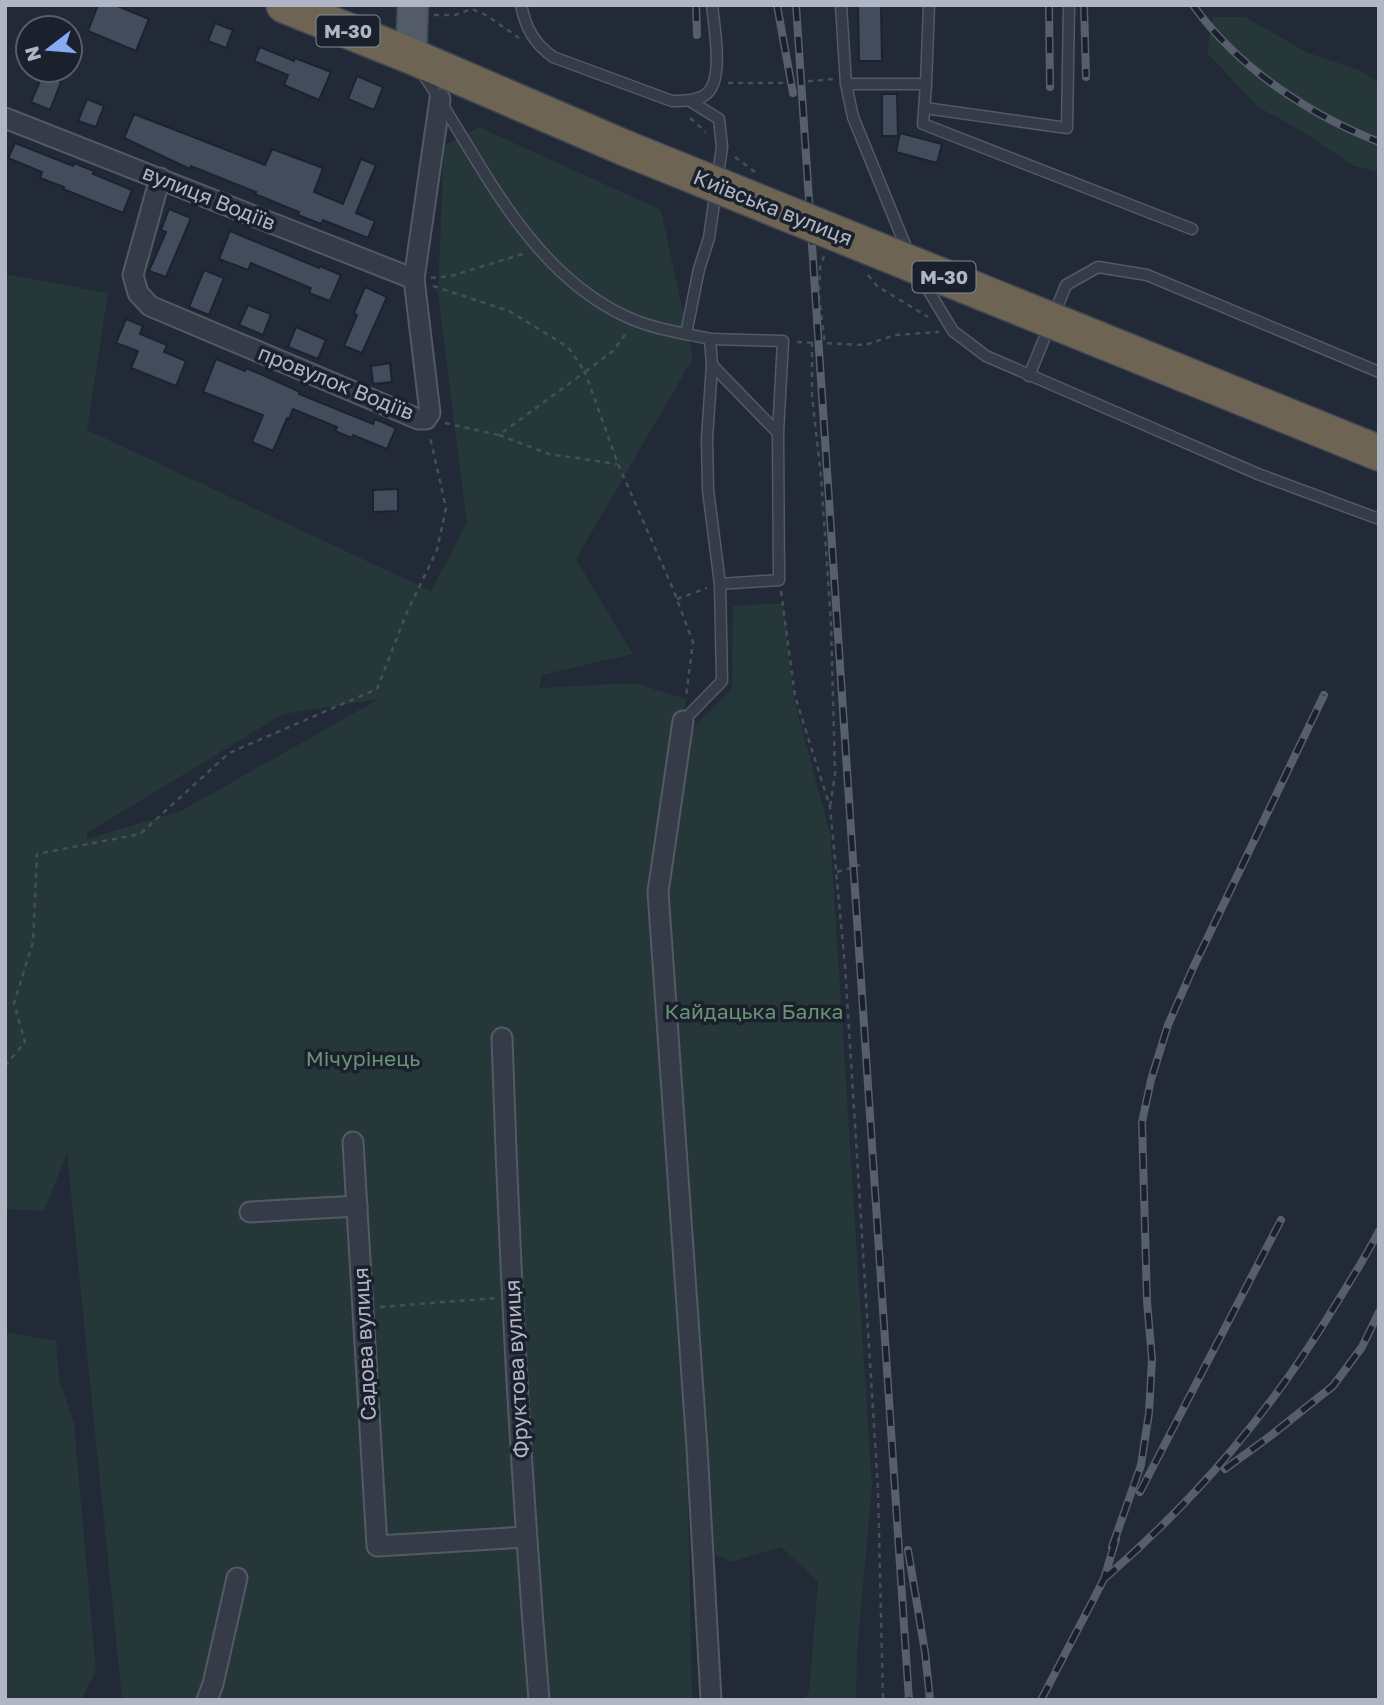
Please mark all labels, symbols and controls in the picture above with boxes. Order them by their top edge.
north arrow [14,14,84,84]
road number: М-30 [316,16,380,46]
text: N [19,44,45,64]
street label: вулиця Водіїв [139,159,280,236]
street label: Київська вулиця [690,163,857,251]
road number: М-30 [912,262,976,292]
street label: провулок Водіїв [255,339,418,425]
park label: Кайдацька Балка [665,998,843,1024]
park label: Мічурінець [306,1045,420,1071]
street label: Садова вулиця [347,1267,381,1421]
street label: Фруктова вулиця [498,1279,534,1459]

